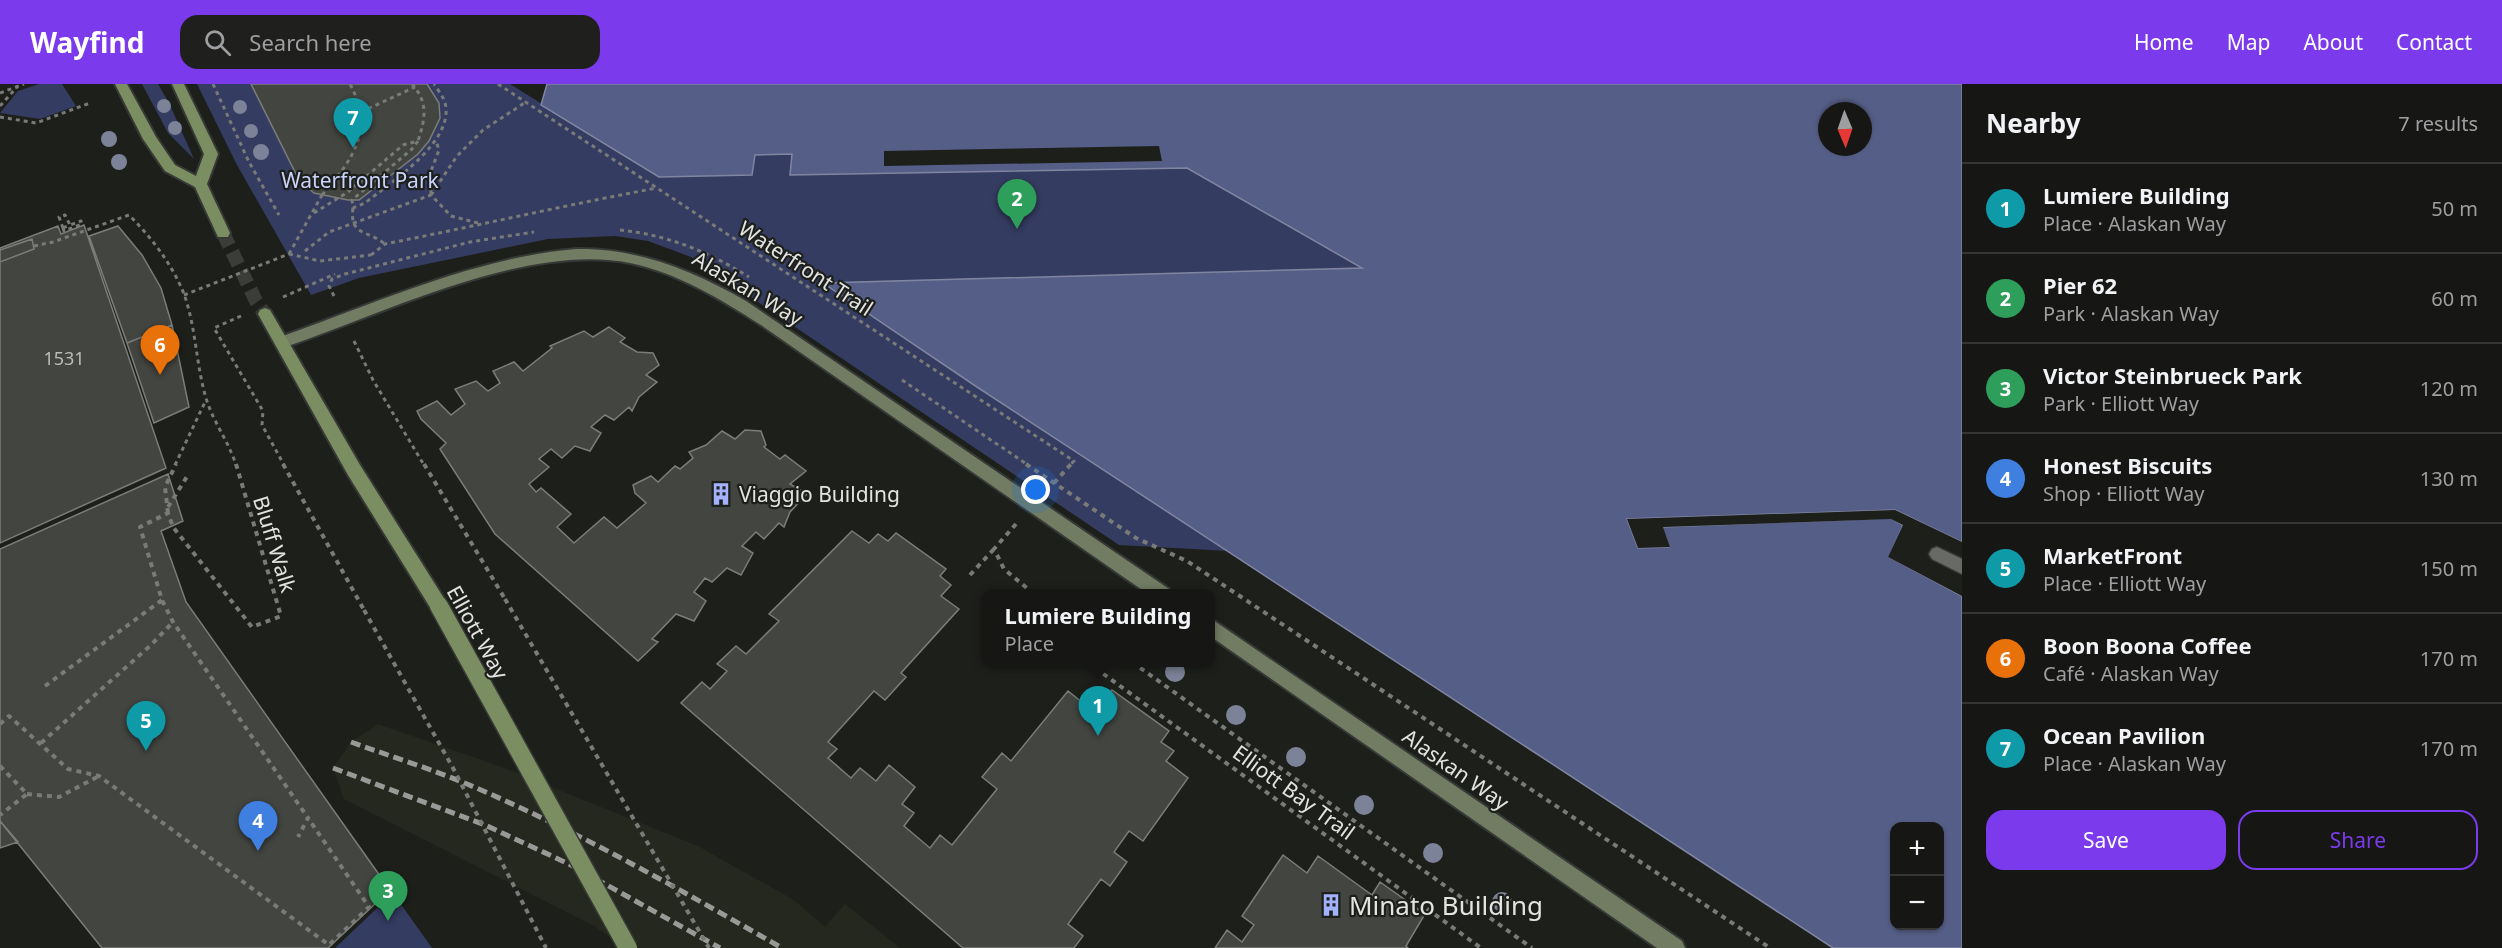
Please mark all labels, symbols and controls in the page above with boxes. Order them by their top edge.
search box [180,15,600,69]
text: Wayfind [30,23,144,61]
icon: search [201,26,234,59]
text: Search here [249,27,372,57]
text: Home [2134,28,2194,56]
text: Map [2227,28,2270,56]
text: About [2303,28,2363,56]
text: Contact [2396,28,2472,56]
pin: 7 [334,98,372,148]
north arrow [1818,102,1872,156]
text: Nearby [1986,105,2081,141]
text: 7 results [2398,110,2478,137]
park label: Waterfront Park [281,166,440,194]
pin: 2 [998,180,1036,229]
text: Lumiere Building [2043,180,2230,210]
text: 1 [2000,195,2011,222]
text: 50 m [2431,195,2478,222]
text: Place · Alaskan Way [2043,210,2226,237]
street label: Waterfront Trail [734,214,878,322]
street label: Alaskan Way [688,244,808,332]
text: Pier 62 [2043,270,2117,300]
text: 2 [2000,285,2011,312]
text: 60 m [2431,285,2478,312]
text: Park · Alaskan Way [2043,300,2219,327]
pin: 6 [140,326,180,375]
house number: 1531 [43,346,85,370]
text: Victor Steinbrueck Park [2043,360,2302,390]
text: 3 [2000,375,2011,402]
text: 120 m [2420,375,2478,402]
text: Park · Elliott Way [2043,390,2199,417]
text: Honest Biscuits [2043,450,2212,480]
text: 4 [2000,465,2011,492]
text: 130 m [2420,465,2478,492]
your location [1021,475,1050,504]
place label: Viaggio Building [739,480,900,508]
text: Shop · Elliott Way [2043,480,2204,507]
building icon: Viaggio Building [708,481,734,507]
street label: Bluff Walk [247,492,303,596]
text: MarketFront [2043,540,2182,570]
text: 5 [2000,555,2011,582]
text: 150 m [2420,555,2478,582]
text: Place · Elliott Way [2043,570,2206,597]
street label: Elliott Way [441,580,515,684]
popup [981,589,1215,667]
text: Lumiere Building [1005,600,1191,630]
text: Place [1005,630,1054,657]
text: Boon Boona Coffee [2043,630,2252,660]
text: 6 [2000,645,2011,672]
text: 170 m [2420,645,2478,672]
text: Café · Alaskan Way [2043,660,2219,687]
pin: 1 [1078,686,1118,736]
pin: 5 [126,702,166,751]
text: Ocean Pavilion [2043,720,2205,750]
street label: Alaskan Way [1397,722,1515,816]
text: 7 [2000,735,2011,762]
text: 170 m [2420,735,2478,762]
street label: Elliott Bay Trail [1227,738,1361,846]
text: Place · Alaskan Way [2043,750,2226,777]
pin: 4 [238,802,278,851]
button: Save [1986,810,2226,870]
button: Share [2238,810,2478,870]
map controls [1890,822,1944,930]
button: + [1890,822,1944,876]
pin: 3 [368,872,408,921]
button: − [1890,876,1944,930]
place label: Minato Building [1349,887,1543,923]
building icon: Minato Building [1318,892,1344,918]

